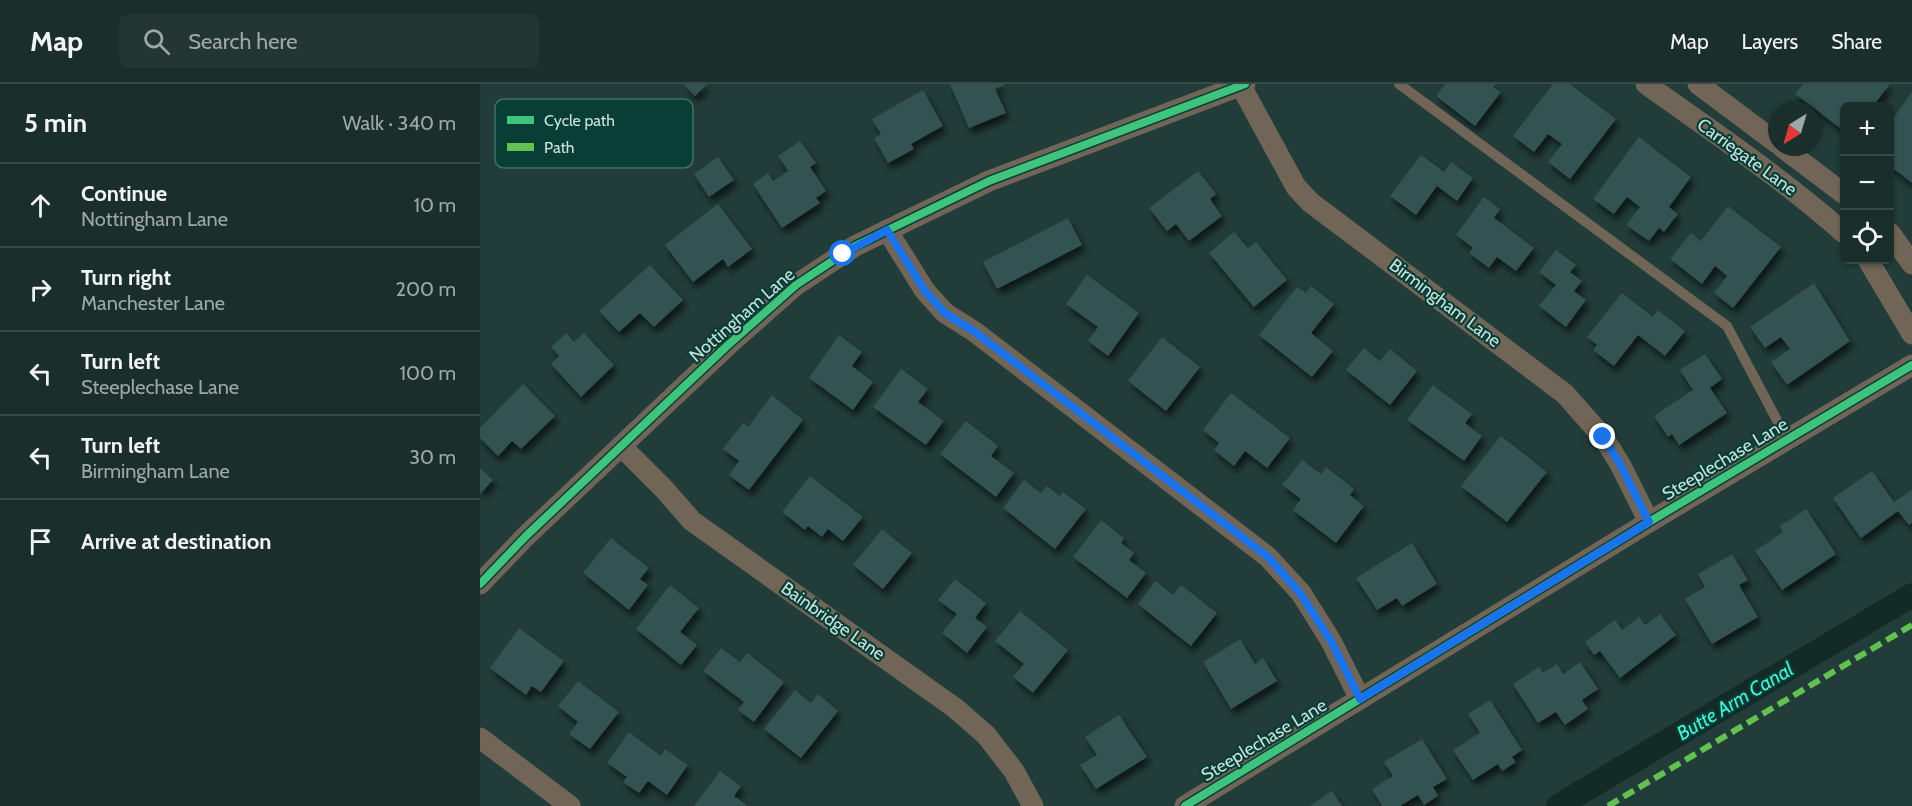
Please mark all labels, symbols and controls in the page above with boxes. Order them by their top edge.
search box [119,14,539,68]
text: Map [30,24,83,58]
icon: search [140,25,173,58]
text: Search here [188,28,297,55]
text: Map [1670,29,1709,54]
text: Layers [1742,29,1798,54]
text: Share [1831,29,1882,54]
legend [495,99,693,168]
north arrow [1768,102,1822,156]
map controls [1840,102,1894,264]
button: + [1840,102,1894,156]
text: 5 min [24,107,87,139]
text: Walk · 340 m [342,111,456,135]
text: Cycle path [544,111,615,130]
street label: Carriegate Lane [1693,113,1801,201]
text: Path [544,138,575,157]
button: − [1840,156,1894,210]
text: Continue [81,180,167,207]
icon: ahead [24,189,57,222]
text: 10 m [413,193,456,217]
text: Nottingham Lane [81,207,228,231]
button: locate [1840,210,1894,264]
route start [829,240,855,266]
street label: Birmingham Lane [1385,254,1505,352]
street label: Nottingham Lane [685,263,799,367]
text: Turn right [81,264,171,291]
icon: right [24,273,57,306]
text: 200 m [396,277,456,301]
text: Manchester Lane [81,291,225,315]
text: Turn left [81,348,160,375]
icon: left [24,357,57,390]
text: 100 m [400,361,456,385]
text: Steeplechase Lane [81,375,239,399]
street label: Steeplechase Lane [1658,413,1792,505]
route end [1589,423,1615,449]
text: Turn left [81,432,160,459]
icon: left [24,441,57,474]
text: 30 m [409,445,456,469]
text: Birmingham Lane [81,459,230,483]
icon: arrive [24,525,57,558]
text: Arrive at destination [81,528,271,555]
street label: Bainbridge Lane [777,577,889,665]
water label: Butte Arm Canal [1672,657,1798,745]
street label: Steeplechase Lane [1197,694,1331,786]

